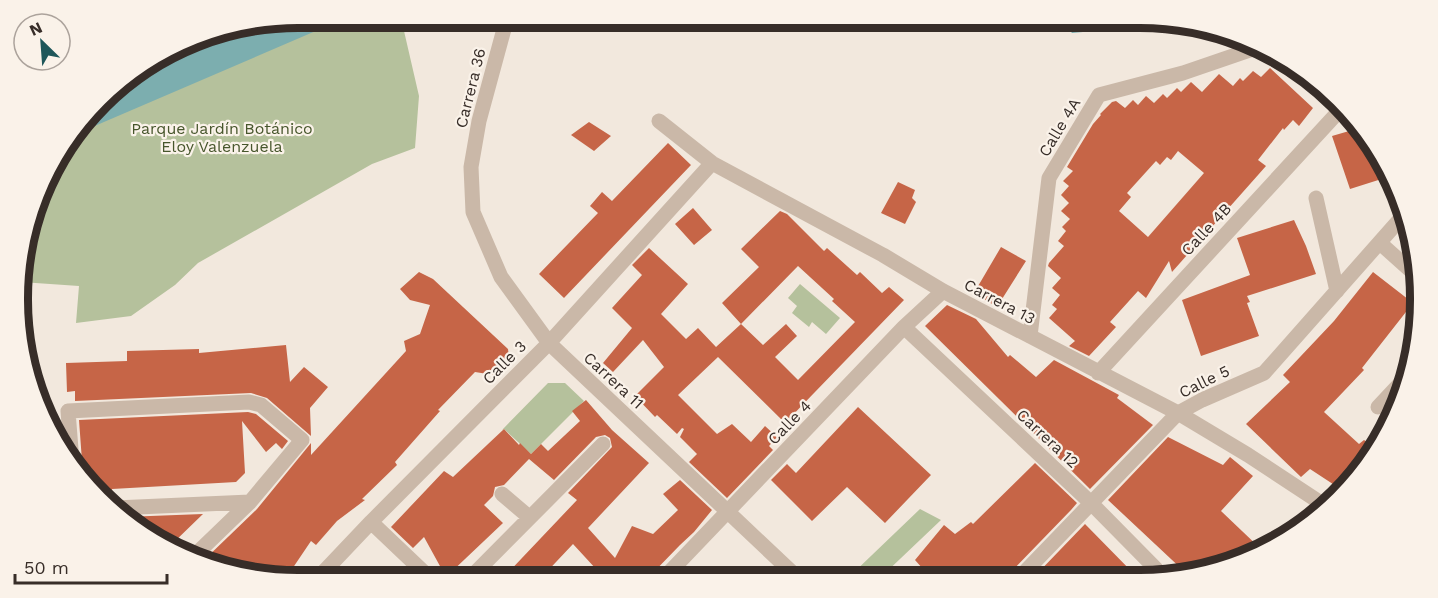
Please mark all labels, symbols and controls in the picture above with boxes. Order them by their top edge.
north arrow [12,12,72,72]
text: N [26,18,45,40]
street label: Carrera 36 [451,46,490,130]
street label: Calle 4A [1035,94,1084,160]
park label: Parque Jardín Botánico Eloy Valenzuela [131,119,313,156]
street label: Calle 4B [1177,199,1235,259]
street label: Carrera 13 [961,275,1039,328]
street label: Calle 3 [479,337,530,388]
street label: Carrera 11 [580,348,647,413]
street label: Calle 5 [1176,361,1233,402]
street label: Calle 4 [764,396,815,448]
street label: Carrera 12 [1013,405,1083,472]
scale bar [15,547,166,585]
text: 50 m [24,557,69,578]

